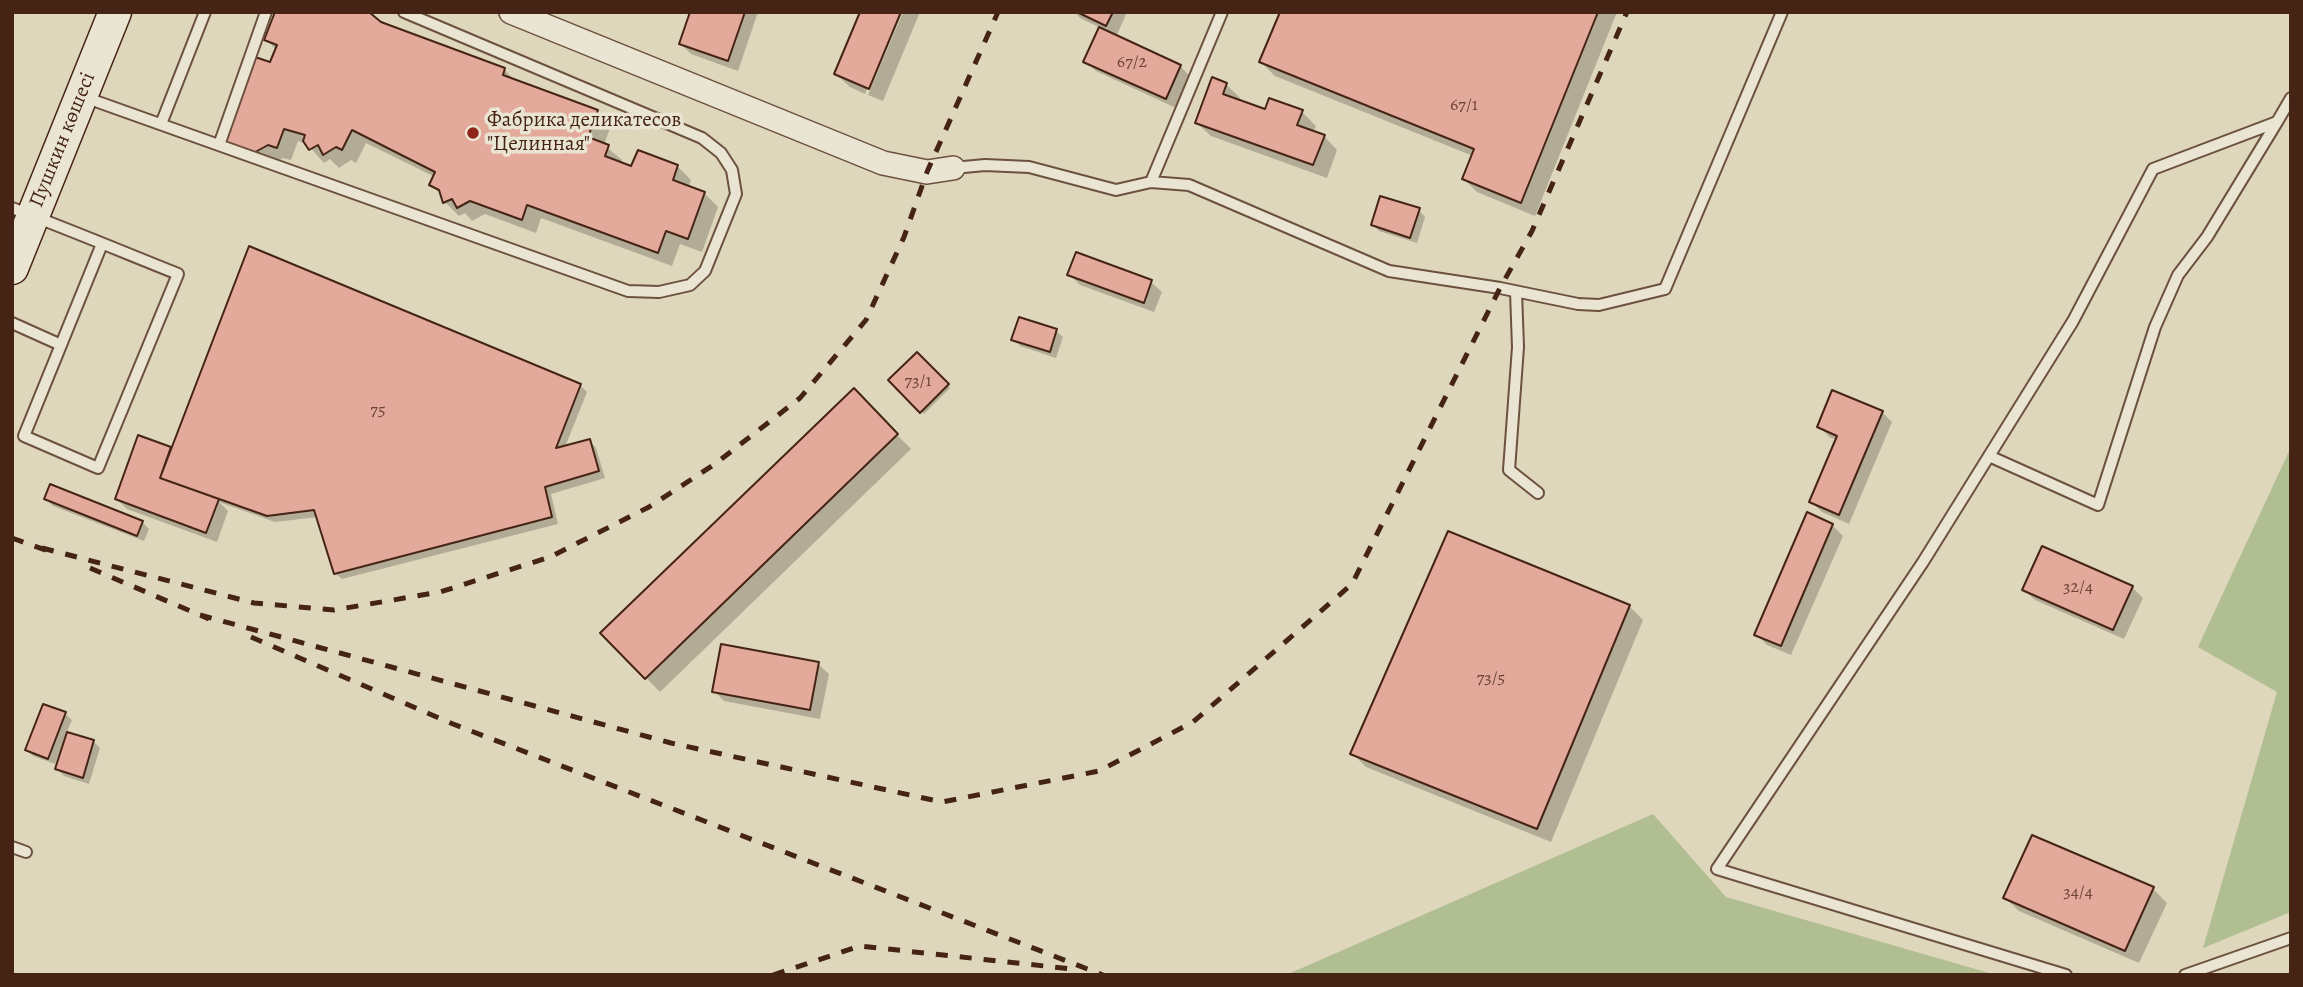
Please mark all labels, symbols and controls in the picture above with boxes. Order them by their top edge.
house number: 67/2 [1117,52,1147,74]
street label: Пушкин көшесі [24,69,102,211]
house number: 67/1 [1450,95,1478,117]
place label: Фабрика деликатесов "Целинная" [487,108,681,158]
marker: Фабрика деликатесов "Целинная" [465,125,481,141]
house number: 73/1 [904,371,932,393]
house number: 75 [370,400,386,422]
house number: 32/4 [2063,577,2093,599]
house number: 73/5 [1477,668,1505,690]
house number: 34/4 [2063,882,2093,904]

